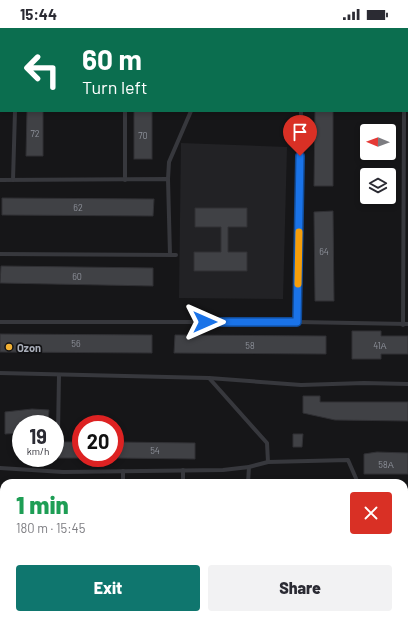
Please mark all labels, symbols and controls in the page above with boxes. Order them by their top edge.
text: 15:44 [20,5,57,23]
text: 60 m [82,42,142,76]
icon: left [16,44,68,96]
text: Turn left [82,76,148,98]
pin [283,115,317,156]
icon: arrive [289,121,311,143]
north arrow [360,124,396,160]
map controls [360,124,396,204]
house number: 72 [30,128,40,139]
house number: 70 [138,130,148,141]
button: layers [360,168,396,204]
house number: 62 [73,202,83,213]
house number: 64 [319,246,329,257]
house number: 60 [72,271,82,282]
position arrow [184,301,226,343]
house number: 56 [71,338,81,349]
house number: 58 [245,340,255,351]
house number: 41А [373,340,387,351]
place label: Ozon [17,341,41,354]
marker: Ozon [4,342,14,352]
speed limit sign: 20 [72,415,124,467]
text: 19 [29,424,47,448]
text: km/h [27,445,49,457]
house number: 54 [150,445,160,456]
house number: 58А [378,459,394,470]
text: 1 min [16,490,69,519]
button: close [350,492,392,534]
text: 180 m · 15:45 [16,520,85,536]
button: Exit [16,565,200,611]
button: Share [208,565,392,611]

